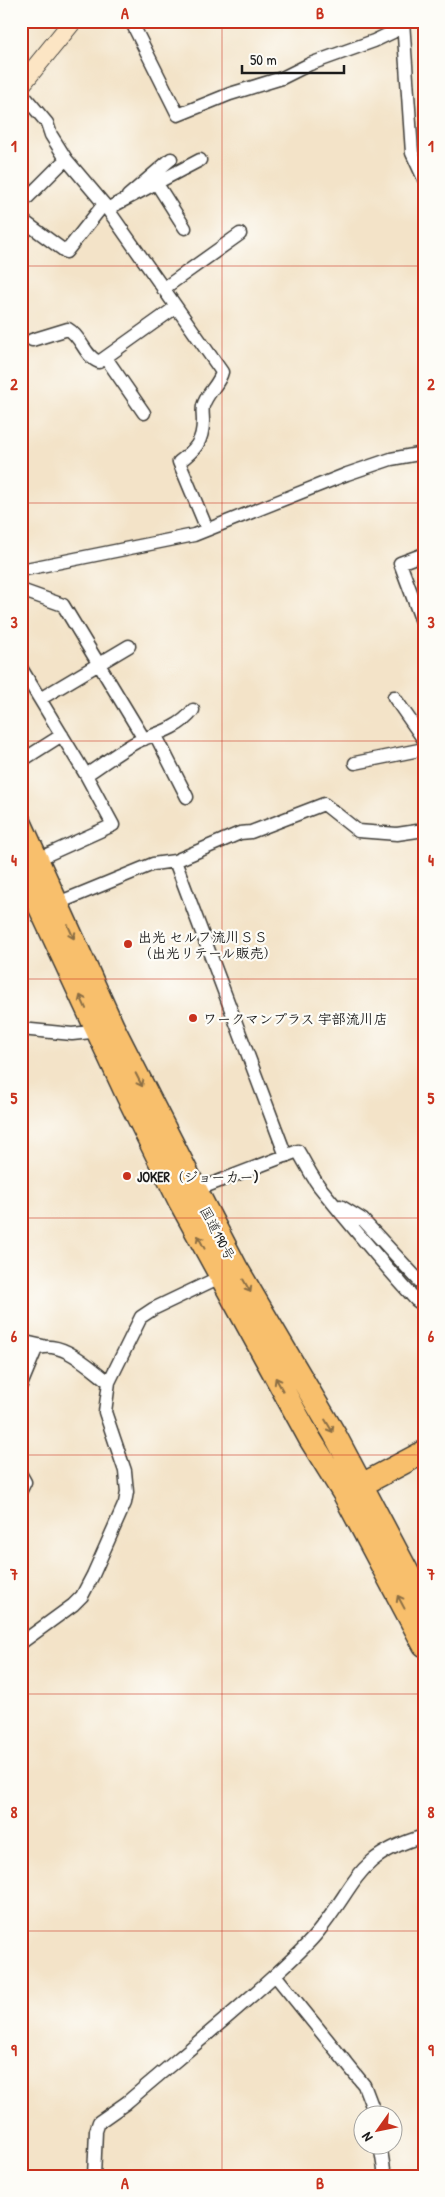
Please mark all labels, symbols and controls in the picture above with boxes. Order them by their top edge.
text: A [121,2,129,24]
text: B [316,2,324,24]
scale bar [242,42,345,74]
text: 50 m [250,49,277,70]
text: 1 [11,135,17,157]
text: 1 [428,135,434,157]
text: 2 [10,373,18,395]
text: 2 [427,373,435,395]
text: 3 [10,611,18,633]
text: 3 [427,611,435,633]
text: 4 [11,849,17,871]
text: 4 [428,849,434,871]
one-way arrow [66,924,76,939]
place label: 出光 セルフ流川ＳＳ （出光リテール販売） [138,927,277,962]
marker: 出光 セルフ流川ＳＳ （出光リテール販売） [122,938,134,950]
one-way arrow [78,995,87,1010]
place label: ワークマンプラス 宇部流川店 [203,1009,388,1028]
marker: ワークマンプラス 宇部流川店 [187,1012,199,1024]
one-way arrow [134,1072,144,1087]
text: 5 [11,1087,18,1109]
text: 5 [428,1087,435,1109]
place label: JOKER（ジョーカー) [137,1167,259,1186]
marker: JOKER（ジョーカー) [121,1170,133,1182]
street label: 国道190号 [196,1203,240,1263]
one-way arrow [196,1234,206,1249]
one-way arrow [242,1278,252,1292]
text: 6 [11,1325,18,1347]
text: 6 [428,1325,435,1347]
one-way arrow [274,1377,284,1392]
one-way arrow [325,1418,335,1432]
text: 7 [9,1563,18,1585]
text: 7 [426,1563,435,1585]
one-way arrow [396,1595,406,1610]
text: 8 [11,1801,18,1823]
text: 8 [428,1801,435,1823]
text: 9 [11,2039,17,2061]
text: 9 [428,2039,434,2061]
north arrow [352,2104,402,2154]
text: N [356,2129,377,2146]
text: A [121,2172,129,2194]
text: B [316,2172,324,2194]

